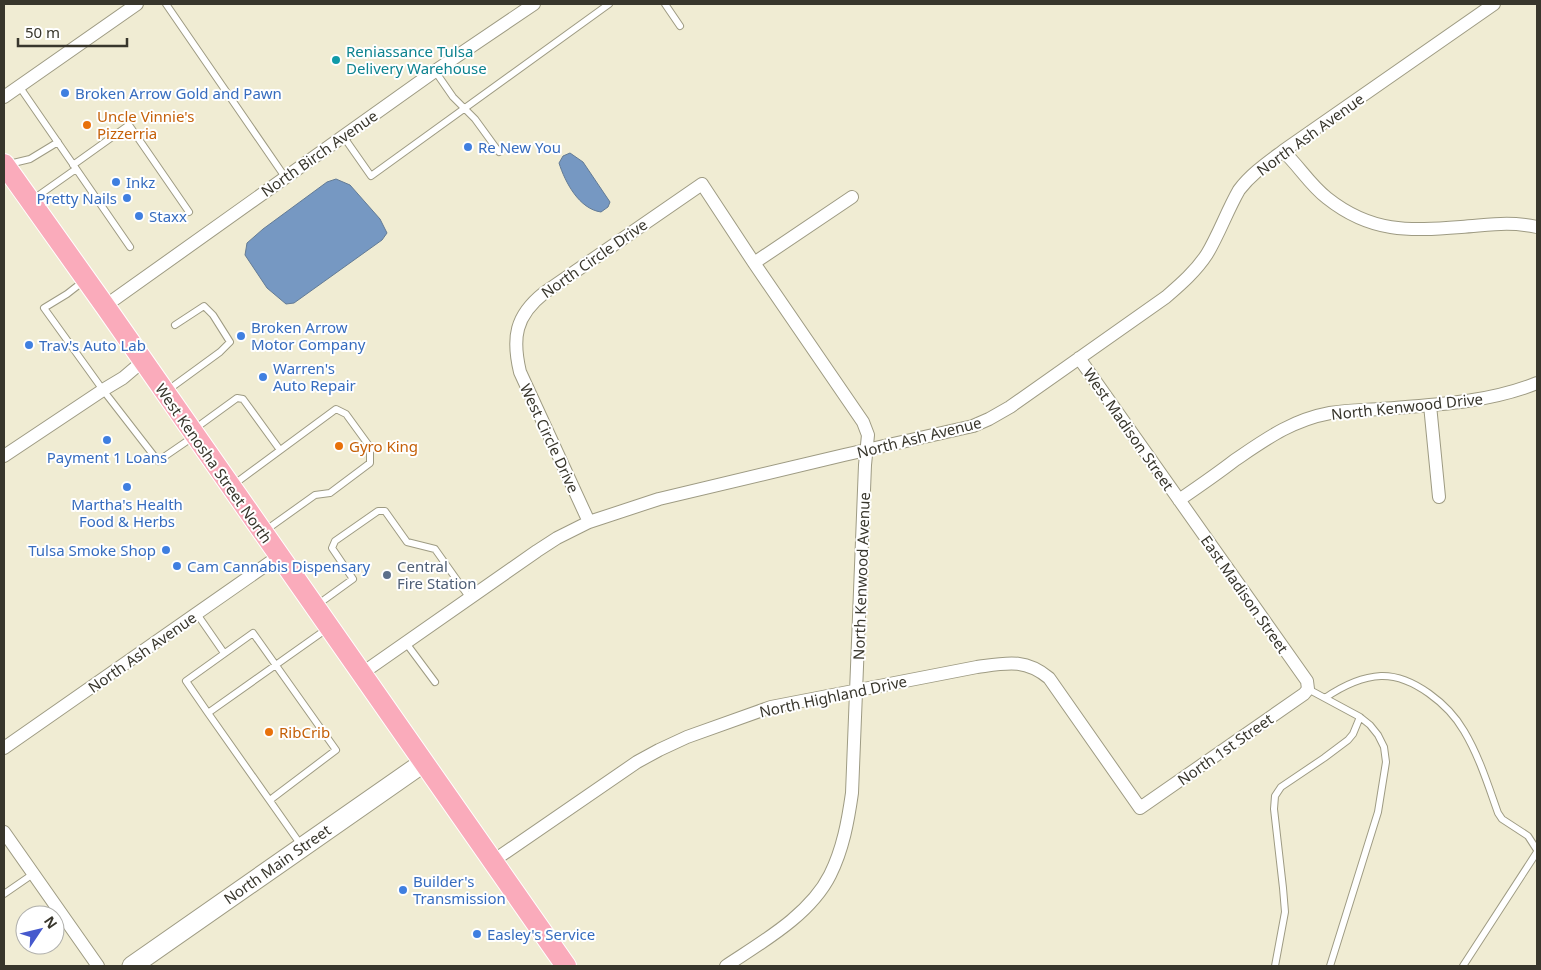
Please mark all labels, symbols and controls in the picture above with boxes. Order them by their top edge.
scale bar [18,15,126,47]
text: 50 m [25,22,60,42]
place label: Reniassance Tulsa Delivery Warehouse [346,41,487,78]
marker: Reniassance Tulsa Delivery Warehouse [330,54,342,66]
place label: Broken Arrow Gold and Pawn [75,83,282,103]
marker: Broken Arrow Gold and Pawn [59,87,71,99]
street label: North Ash Avenue [1252,88,1368,180]
street label: North Birch Avenue [257,105,381,201]
place label: Uncle Vinnie's Pizzerria [97,106,194,143]
marker: Uncle Vinnie's Pizzerria [81,119,93,131]
place label: Re New You [478,137,561,157]
marker: Re New You [462,141,474,153]
place label: Inkz [126,172,155,192]
marker: Inkz [110,176,122,188]
place label: Pretty Nails [36,188,117,208]
marker: Pretty Nails [121,192,133,204]
place label: Staxx [149,206,187,226]
marker: Staxx [133,210,145,222]
street label: North Circle Drive [537,214,651,302]
place label: Broken Arrow Motor Company [251,317,366,354]
marker: Broken Arrow Motor Company [235,330,247,342]
place label: Trav's Auto Lab [39,335,146,355]
marker: Trav's Auto Lab [23,339,35,351]
place label: Warren's Auto Repair [273,358,356,395]
street label: West Madison Street [1079,364,1179,495]
marker: Warren's Auto Repair [257,371,269,383]
street label: West Kenosha Street North [151,379,277,547]
street label: West Circle Drive [516,380,584,496]
street label: North Kenwood Drive [1330,388,1484,424]
street label: North Ash Avenue [855,412,983,462]
marker: Payment 1 Loans [101,434,113,446]
place label: Gyro King [349,436,418,456]
marker: Gyro King [333,440,345,452]
place label: Payment 1 Loans [47,447,167,467]
marker: Martha's Health Food & Herbs [121,481,133,493]
street label: North Kenwood Avenue [848,492,874,660]
place label: Martha's Health Food & Herbs [71,494,183,531]
street label: East Madison Street [1197,531,1294,657]
place label: Tulsa Smoke Shop [28,540,156,560]
marker: Tulsa Smoke Shop [160,544,172,556]
place label: Cam Cannabis Dispensary [187,556,371,576]
place label: Central Fire Station [397,556,477,593]
marker: Cam Cannabis Dispensary [171,560,183,572]
marker: Central Fire Station [381,569,393,581]
street label: North Ash Avenue [84,607,200,697]
street label: North Highland Drive [757,671,909,721]
street label: North 1st Street [1173,708,1277,789]
place label: RibCrib [279,722,330,742]
marker: RibCrib [263,726,275,738]
street label: North Main Street [220,819,335,908]
place label: Builder's Transmission [413,871,506,908]
marker: Builder's Transmission [397,884,409,896]
north arrow [15,905,65,955]
text: N [40,912,62,932]
place label: Easley's Service [487,924,595,944]
marker: Easley's Service [471,928,483,940]

